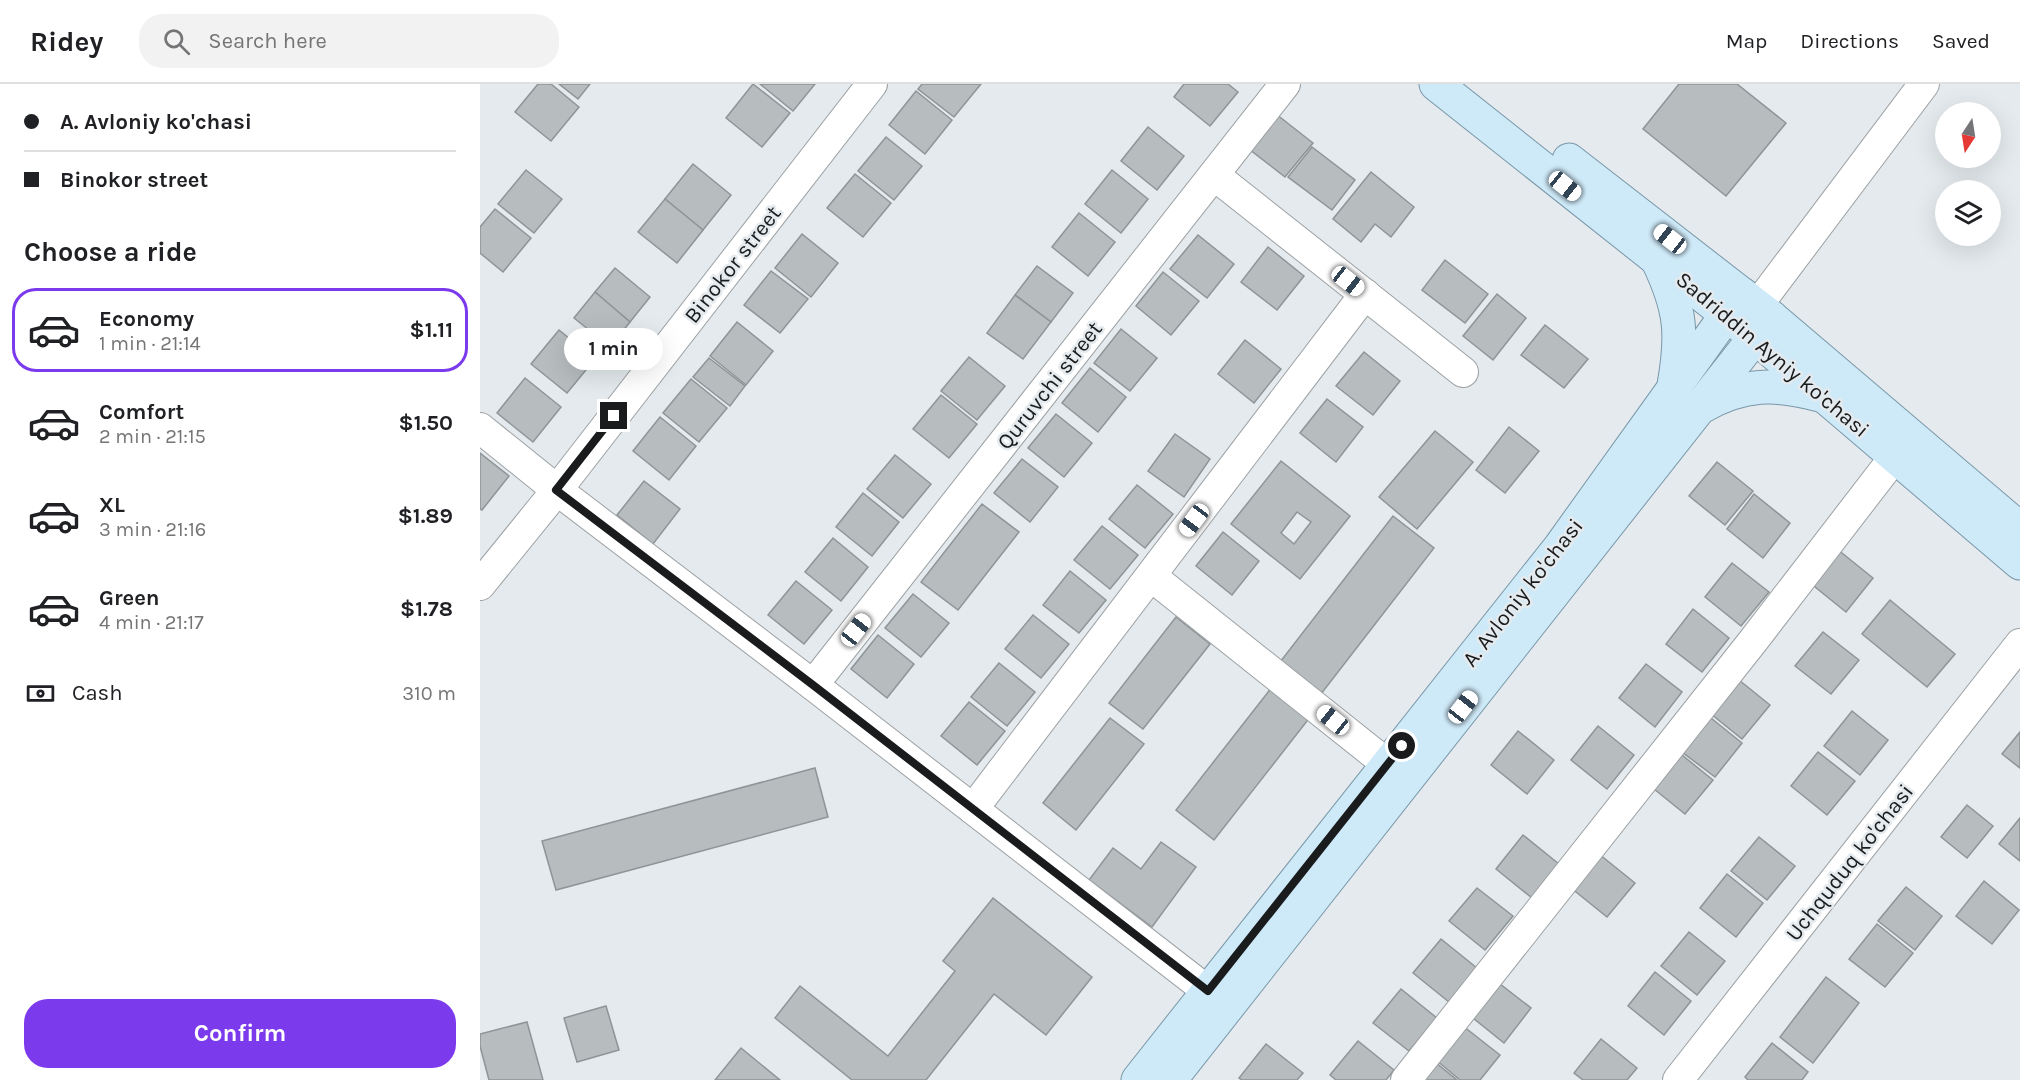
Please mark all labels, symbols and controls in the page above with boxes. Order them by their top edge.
search box [139,14,559,68]
text: Ridey [30,25,103,58]
icon: search [160,25,193,58]
text: Search here [208,28,327,54]
text: Map [1726,29,1767,53]
text: Directions [1800,29,1899,53]
text: Saved [1932,29,1990,53]
north arrow [1935,102,2001,168]
map controls [1935,102,2001,246]
text: A. Avloniy ko'chasi [60,109,252,135]
text: Binokor street [60,167,208,193]
car [1545,168,1585,204]
button: layers [1935,180,2001,246]
street label: Binokor street [679,201,787,328]
car [1650,221,1690,257]
text: Choose a ride [24,236,197,268]
car [1328,263,1368,299]
street label: Sadriddin Ayniy ko'chasi [1671,266,1874,443]
icon: car [27,303,81,357]
text: Economy [99,306,194,332]
text: $1.11 [410,317,453,343]
street label: Quruvchi street [992,317,1108,455]
callout: 1 min [564,329,664,371]
text: 1 min · 21:14 [99,332,201,355]
text: 1 min [588,337,639,360]
icon: car [27,396,81,450]
text: Comfort [99,399,184,425]
route end [600,402,627,429]
text: $1.50 [399,410,453,436]
text: 2 min · 21:15 [99,425,206,448]
icon: car [27,489,81,543]
text: XL [99,492,125,518]
car [1176,500,1212,540]
text: $1.89 [398,503,453,529]
street label: A. Avloniy ko'chasi [1457,513,1589,672]
text: 3 min · 21:16 [99,518,206,541]
icon: car [27,582,81,636]
text: Green [99,585,160,611]
text: $1.78 [400,596,453,622]
car [838,610,874,650]
text: 4 min · 21:17 [99,611,204,634]
icon: cash [24,677,57,710]
text: Cash [72,680,122,706]
text: 310 m [402,682,456,705]
car [1445,687,1481,727]
car [1313,702,1353,738]
route start [1388,732,1415,759]
street label: Uchquduq ko'chasi [1780,779,1919,946]
button: Confirm [24,999,456,1068]

